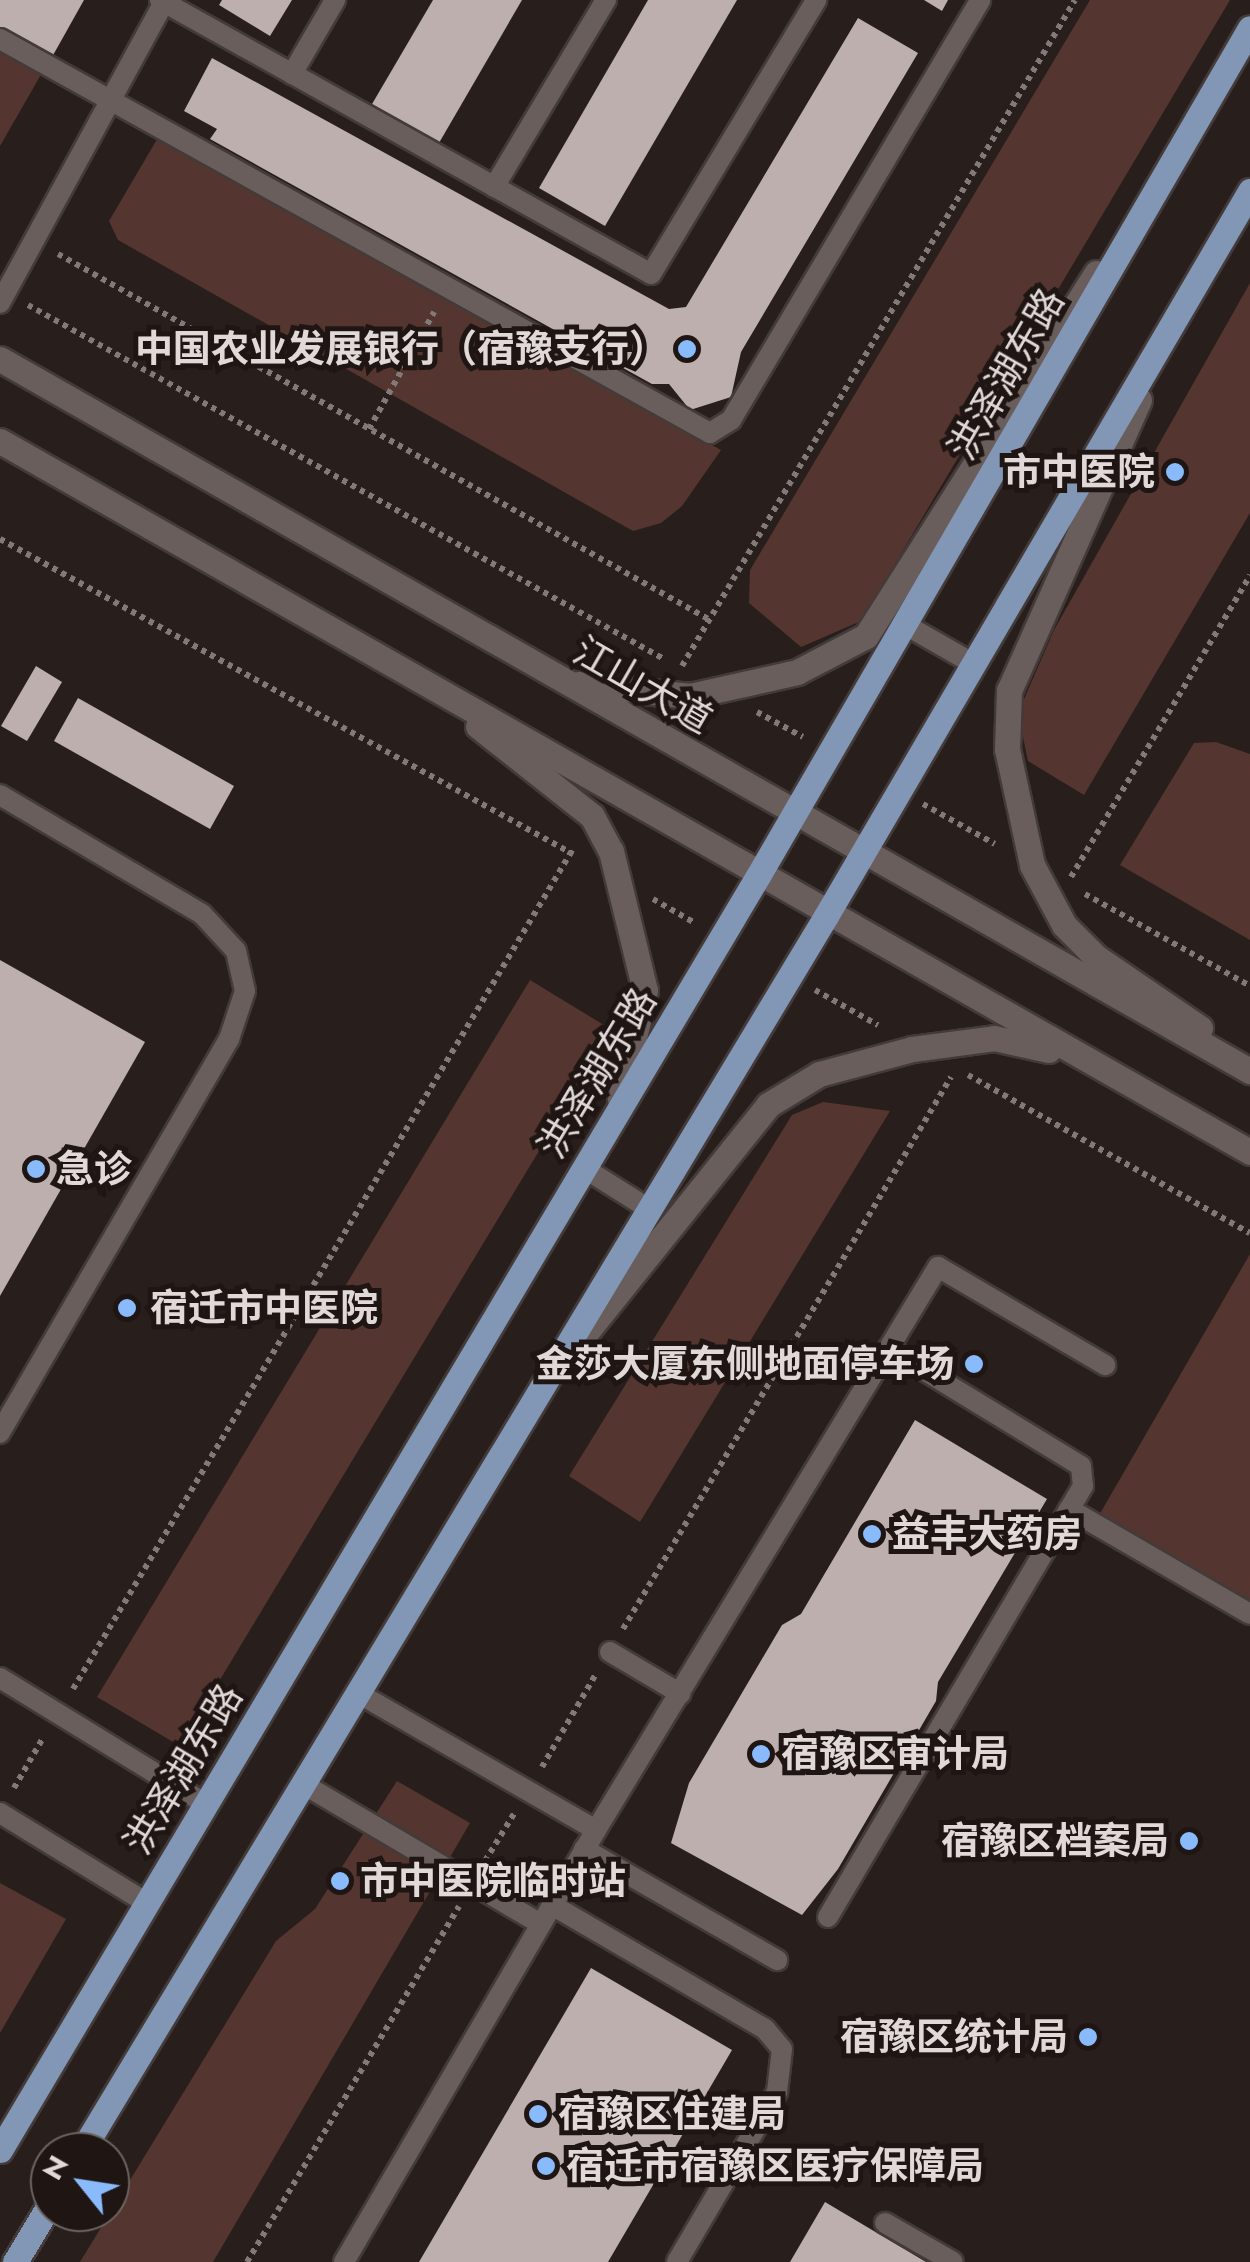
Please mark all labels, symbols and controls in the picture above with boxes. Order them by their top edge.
street label: 洪泽湖东路 [939,280,1073,468]
place label: 中国农业发展银行（宿豫支行） [135,326,667,372]
marker: 中国农业发展银行（宿豫支行） [676,338,698,360]
place label: 市中医院 [1003,449,1155,495]
marker: 市中医院 [1164,461,1186,483]
street label: 江山大道 [566,627,720,743]
street label: 洪泽湖东路 [529,980,665,1166]
place label: 急诊 [56,1146,132,1192]
marker: 急诊 [25,1158,47,1180]
place label: 宿迁市中医院 [150,1285,378,1331]
marker: 宿迁市中医院 [114,1295,140,1321]
place label: 金莎大厦东侧地面停车场 [536,1341,954,1387]
marker: 金莎大厦东侧地面停车场 [963,1353,985,1375]
place label: 益丰大药房 [892,1511,1082,1557]
marker: 益丰大药房 [861,1523,883,1545]
street label: 洪泽湖东路 [115,1676,251,1862]
place label: 宿豫区审计局 [781,1731,1009,1777]
marker: 宿豫区审计局 [750,1743,772,1765]
place label: 宿豫区档案局 [941,1818,1169,1864]
marker: 宿豫区档案局 [1178,1830,1200,1852]
place label: 市中医院临时站 [360,1858,626,1904]
marker: 市中医院临时站 [329,1870,351,1892]
place label: 宿豫区统计局 [840,2014,1068,2060]
marker: 宿豫区统计局 [1077,2026,1099,2048]
place label: 宿豫区住建局 [558,2091,786,2137]
marker: 宿豫区住建局 [527,2103,549,2125]
north arrow [30,2132,130,2232]
place label: 宿迁市宿豫区医疗保障局 [566,2143,984,2189]
text: N [32,2148,79,2188]
marker: 宿迁市宿豫区医疗保障局 [535,2155,557,2177]

